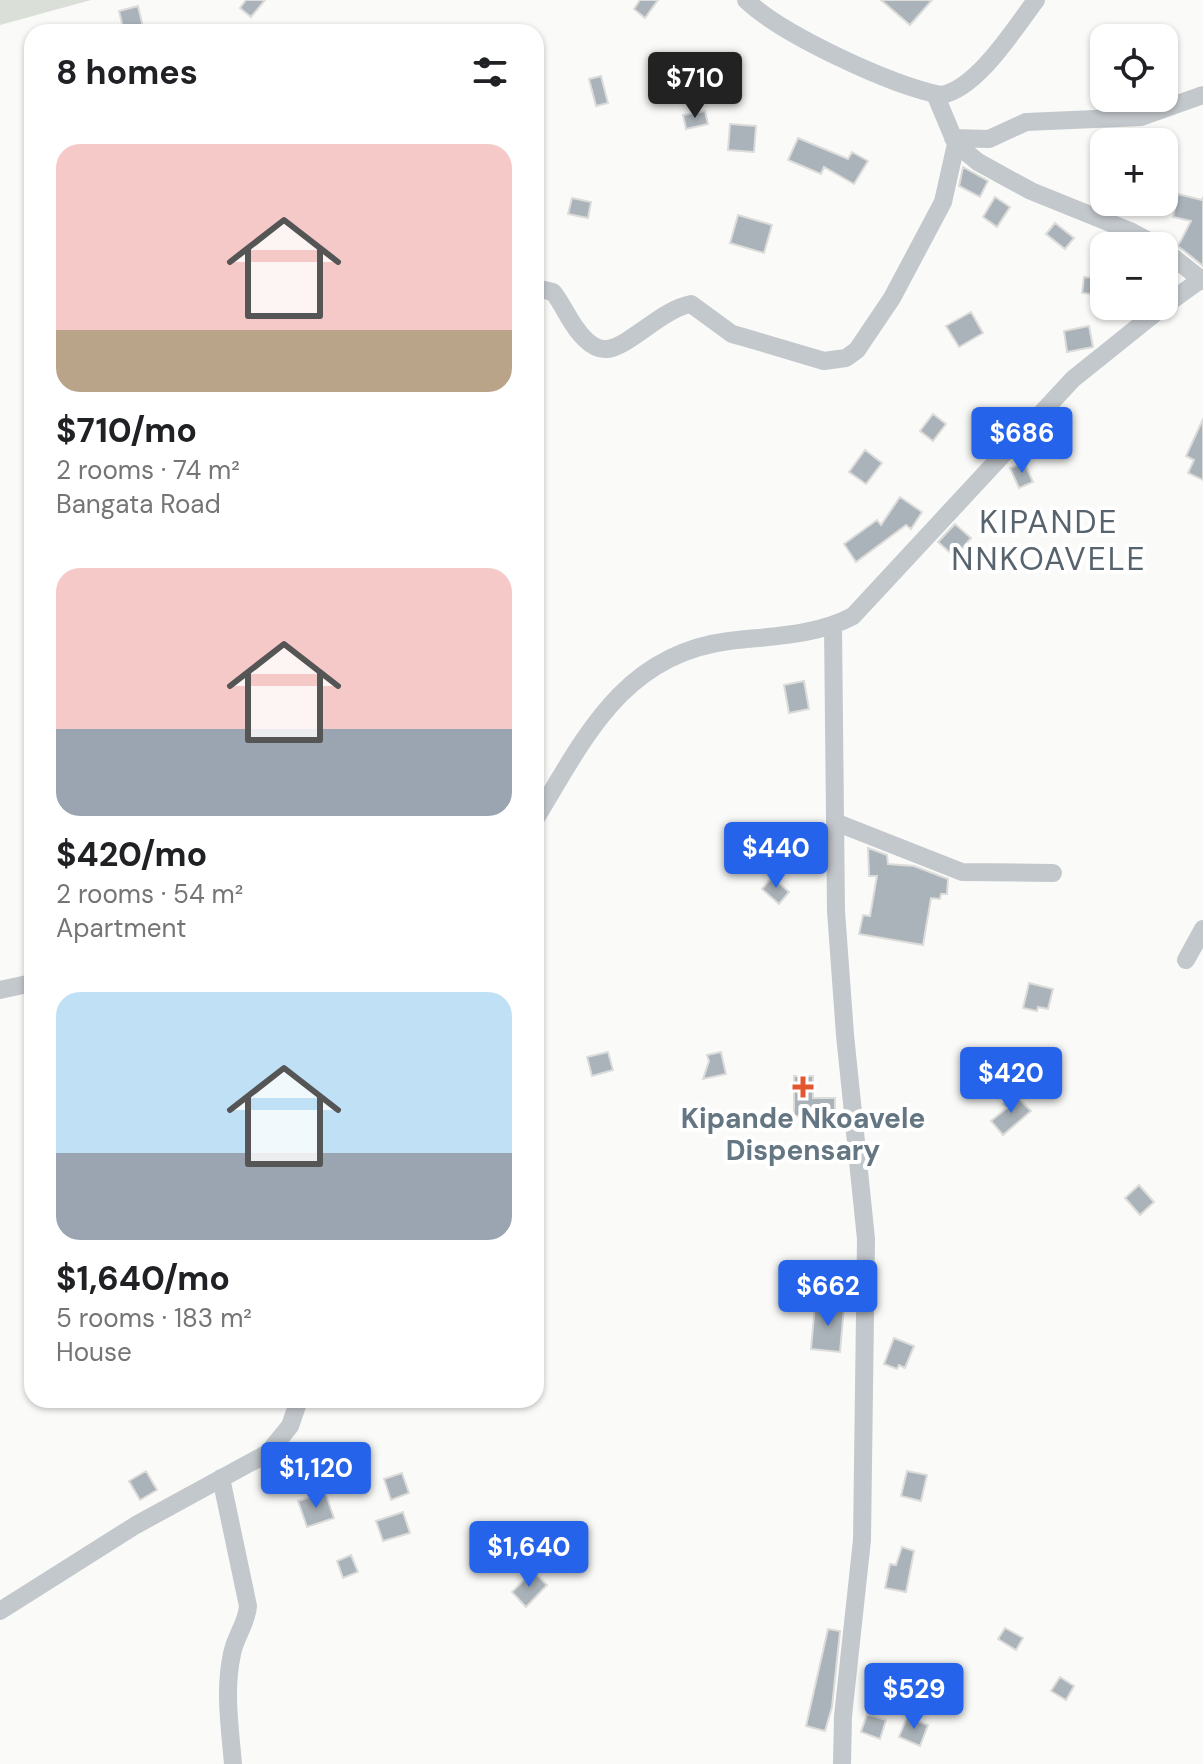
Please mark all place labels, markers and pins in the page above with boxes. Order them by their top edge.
pin: $710 [648,52,742,120]
pin: $686 [975,407,1069,475]
pin: $440 [729,822,823,890]
pin: $420 [964,1047,1058,1115]
marker: Kipande Nkoavele Dispensary [792,1076,814,1098]
place label: Kipande Nkoavele Dispensary [681,1100,925,1169]
pin: $662 [781,1260,875,1328]
pin: $1,120 [251,1442,381,1510]
pin: $1,640 [464,1521,594,1589]
pin: $529 [867,1663,961,1731]

